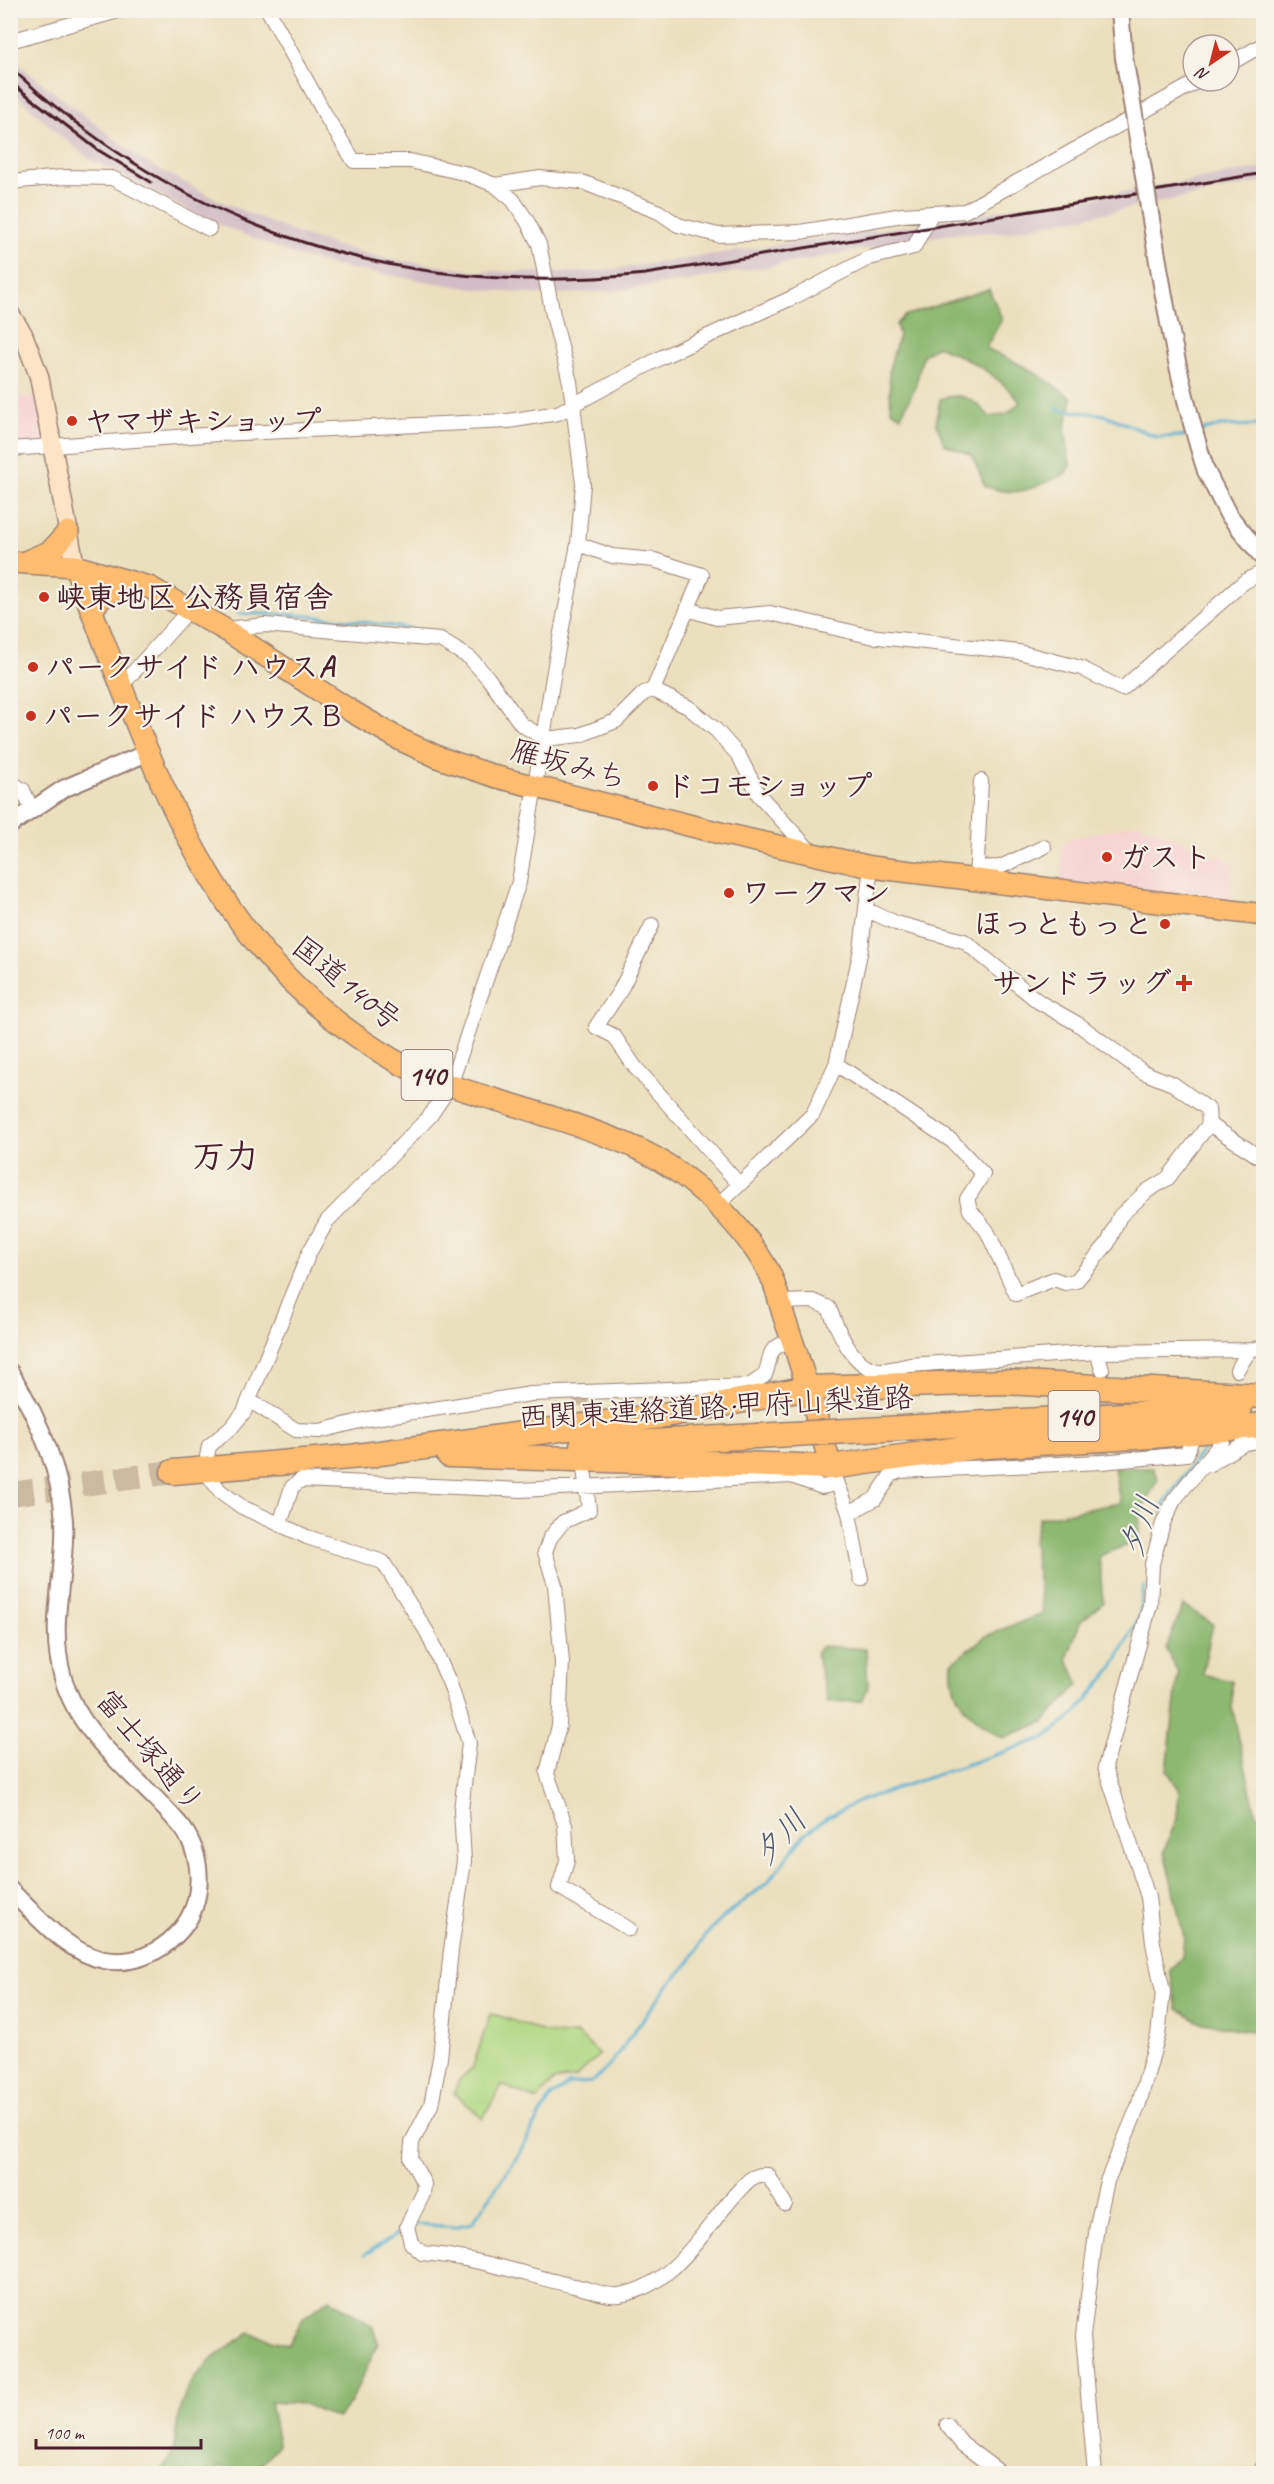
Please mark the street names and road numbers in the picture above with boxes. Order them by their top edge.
street label: 雁坂みち [507,730,631,798]
street label: 国道140号 [284,927,410,1039]
road number: 140 [402,1050,452,1100]
street label: 西関東連絡道路;甲府山梨道路 [517,1378,915,1436]
road number: 140 [1048,1391,1100,1441]
street label: 富士塚通り [87,1681,213,1821]

